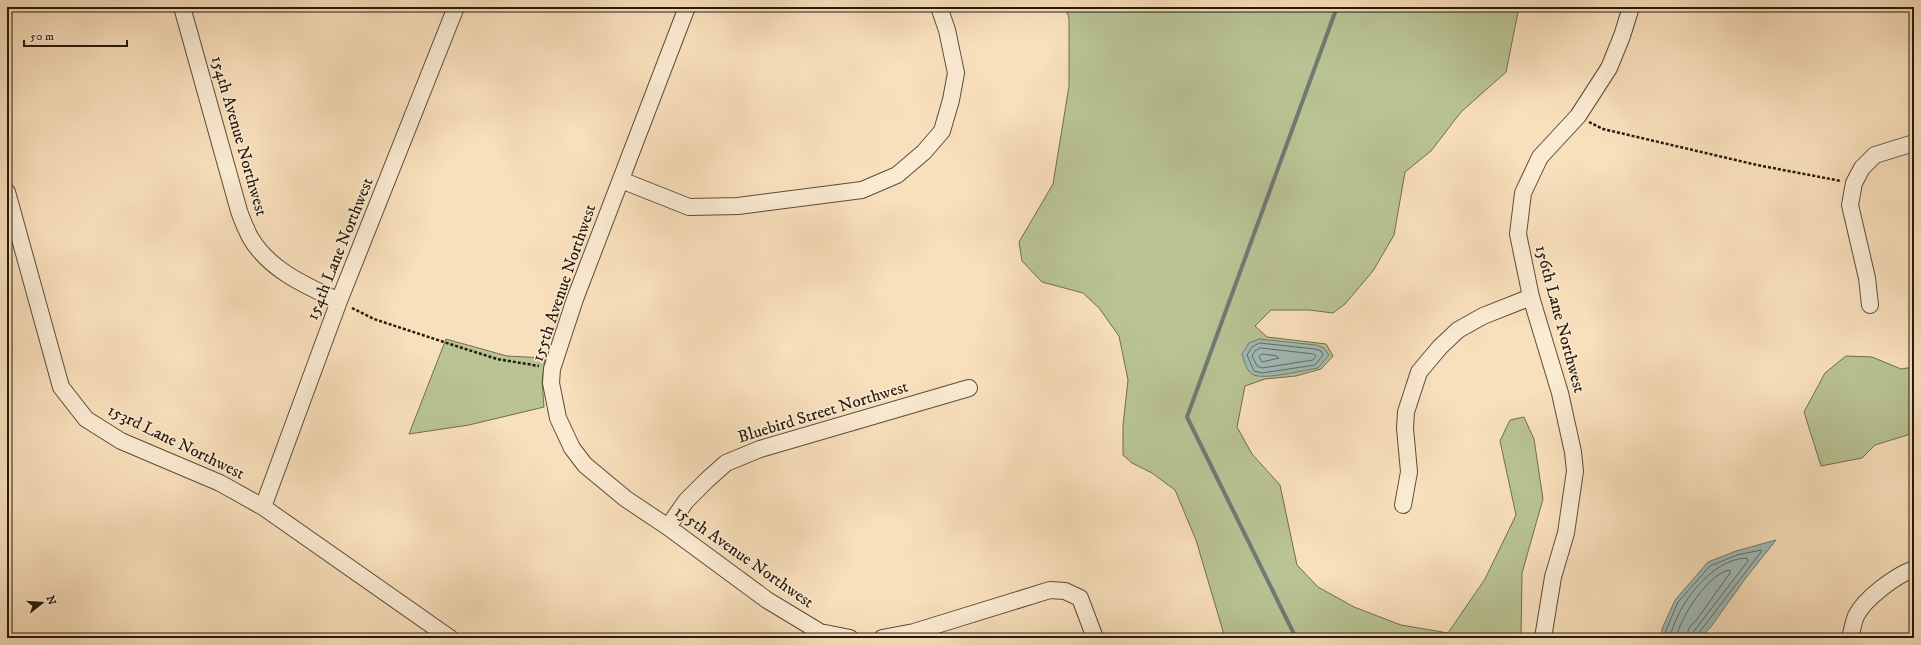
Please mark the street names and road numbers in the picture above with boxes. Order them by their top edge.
street label: 154th Avenue Northwest [206,53,273,219]
street label: 154th Lane Northwest [301,174,379,324]
street label: 155th Avenue Northwest [527,201,601,365]
street label: 156th Lane Northwest [1530,243,1590,396]
street label: Bluebird Street Northwest [735,375,911,448]
street label: 153rd Lane Northwest [104,399,249,485]
street label: 155th Avenue Northwest [670,501,818,614]

